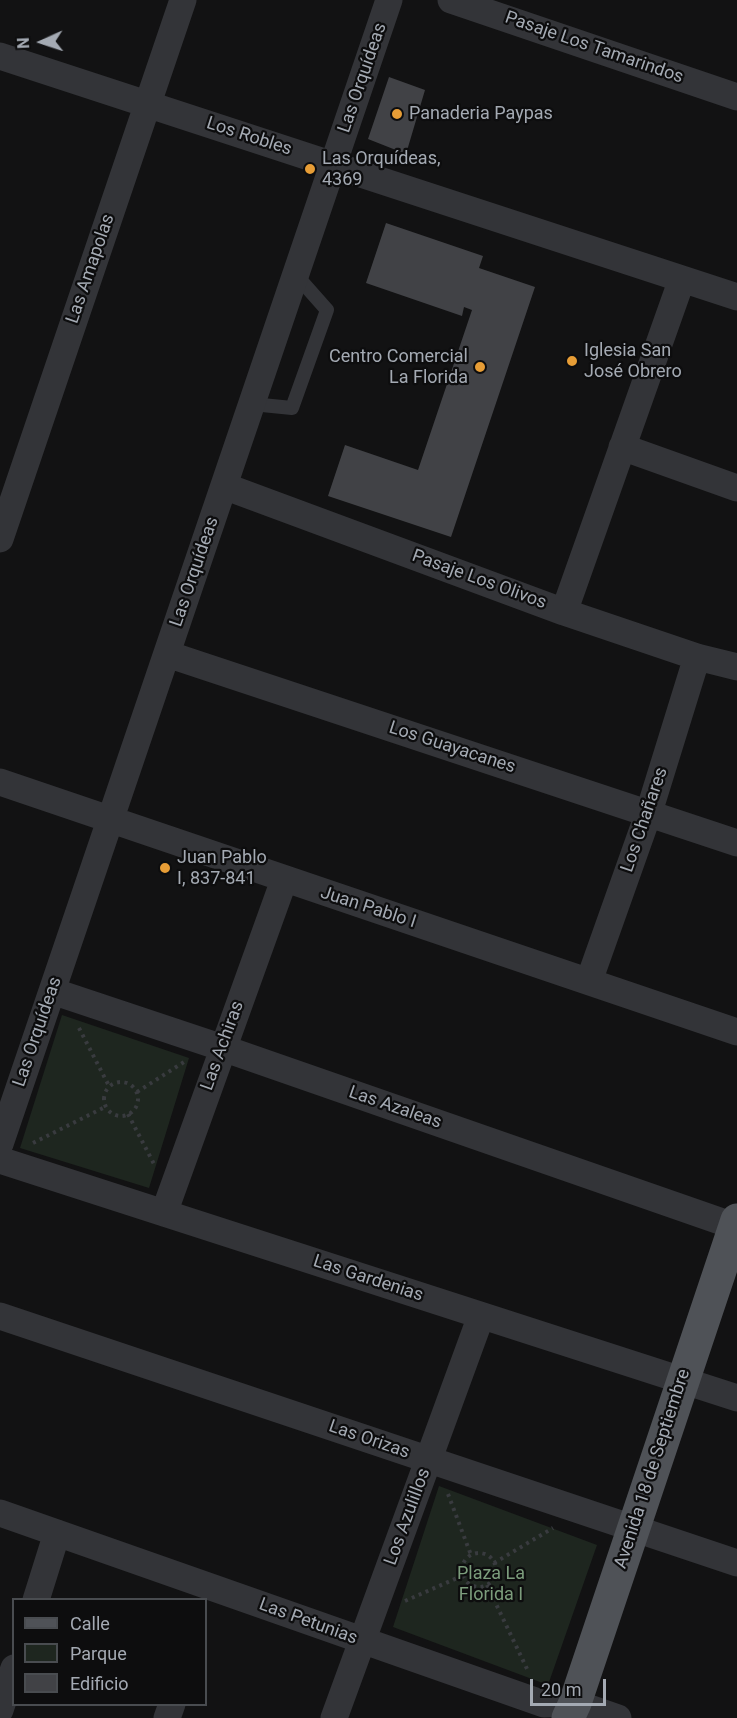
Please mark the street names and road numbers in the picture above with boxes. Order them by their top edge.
street label: Pasaje Los Tamarindos [502,7,686,89]
street label: Las Orquídeas [334,20,392,136]
street label: Los Robles [204,113,294,161]
street label: Las Amapolas [62,211,120,327]
street label: Las Orquídeas [166,514,224,630]
street label: Pasaje Los Olivos [409,546,549,614]
street label: Los Guayacanes [386,717,518,779]
street label: Los Chañares [617,765,673,875]
street label: Juan Pablo I [317,882,419,934]
street label: Las Orquídeas [9,974,67,1090]
street label: Las Achiras [197,998,249,1094]
street label: Las Azaleas [346,1082,444,1134]
street label: Las Gardenias [310,1251,426,1307]
street label: Avenida 18 de Septiembre [611,1366,695,1572]
street label: Las Orizas [326,1416,412,1464]
street label: Los Azulillos [380,1466,436,1568]
street label: Las Petunias [256,1594,360,1650]

